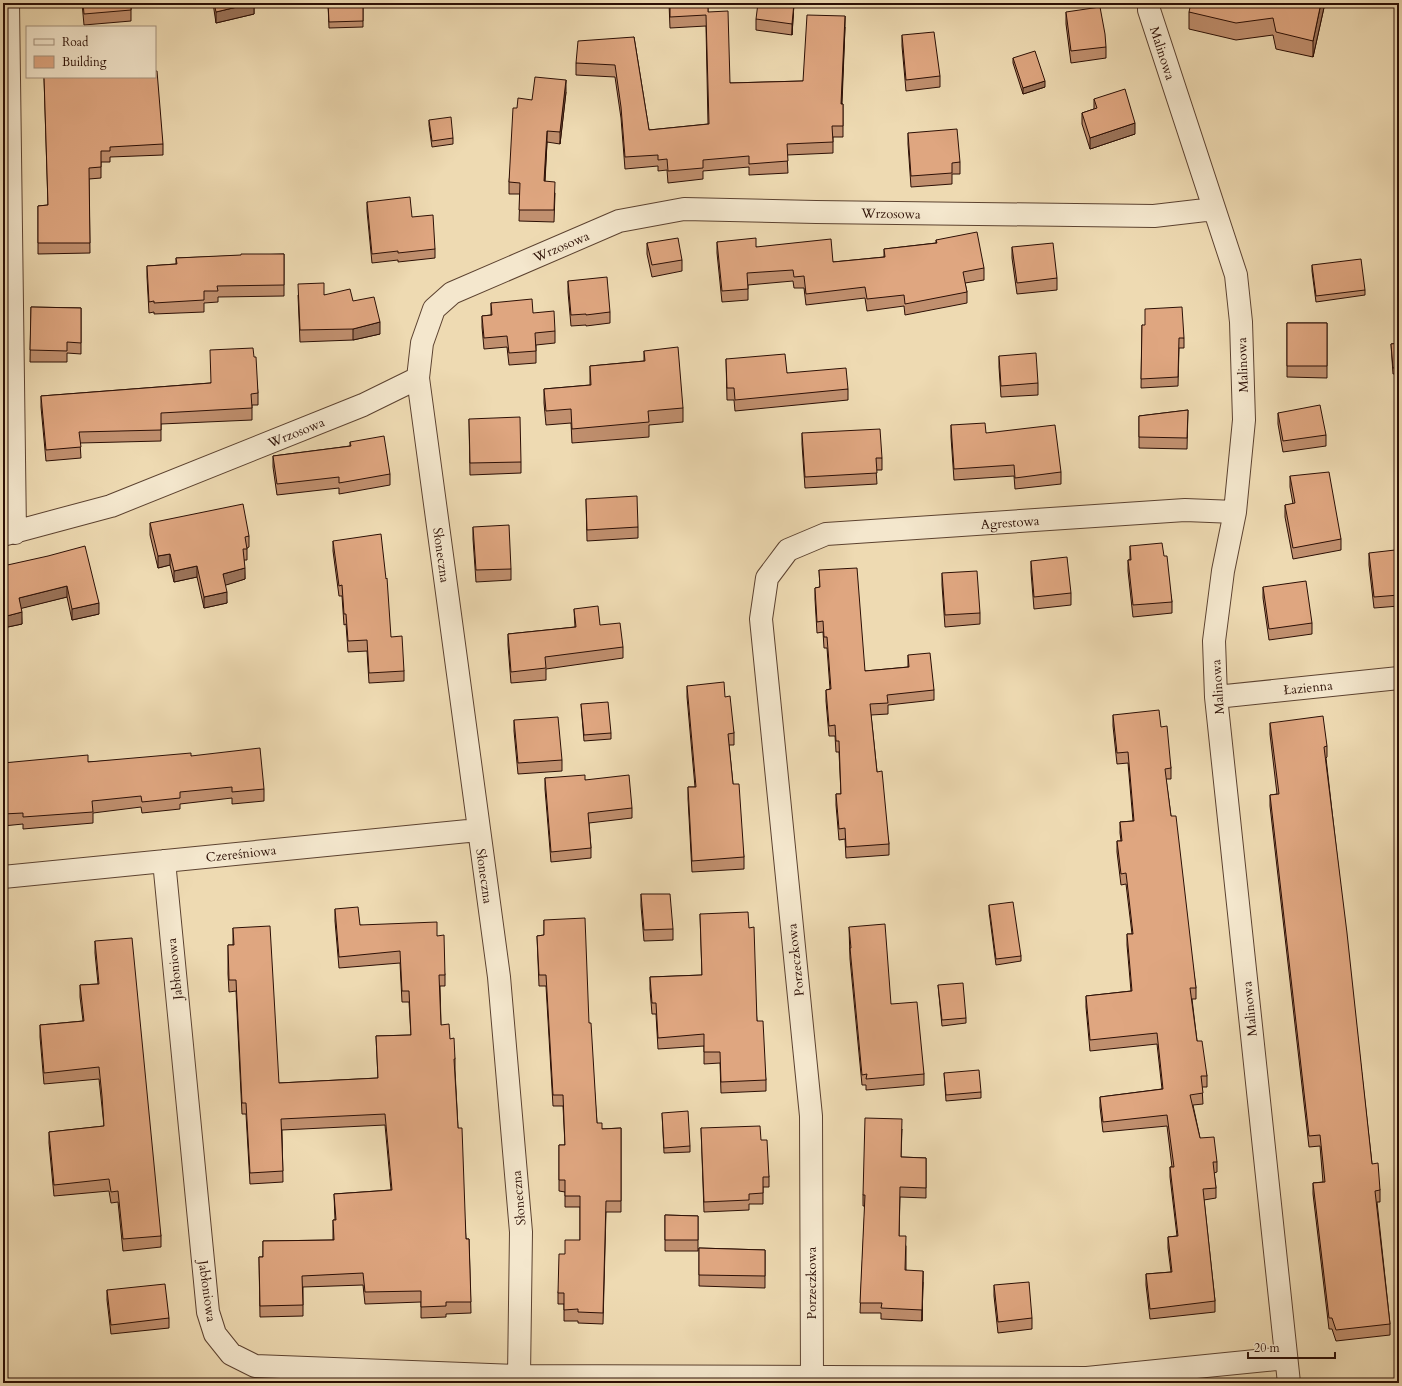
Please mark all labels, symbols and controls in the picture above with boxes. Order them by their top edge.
street label: Malinowa [1145,24,1179,83]
legend [26,26,156,78]
text: Road [62,34,89,50]
text: Building [62,54,107,70]
street label: Wrzosowa [860,204,921,224]
street label: Wrzosowa [530,227,593,267]
street label: Malinowa [1233,337,1253,393]
street label: Wrzosowa [265,413,328,453]
street label: Agrestowa [980,512,1040,534]
street label: Słoneczna [428,527,454,584]
street label: Malinowa [1207,658,1229,715]
street label: Łazienna [1283,676,1334,700]
street label: Czereśniowa [205,841,278,867]
street label: Słoneczna [471,848,497,905]
street label: Porzeczkowa [783,922,809,997]
street label: Jabłoniowa [163,937,187,1003]
street label: Malinowa [1238,980,1262,1037]
street label: Słoneczna [508,1169,530,1226]
street label: Porzeczkowa [803,1246,821,1319]
street label: Jabłoniowa [194,1257,220,1323]
scale bar [1248,1334,1335,1360]
text: 20 m [1254,1340,1281,1356]

